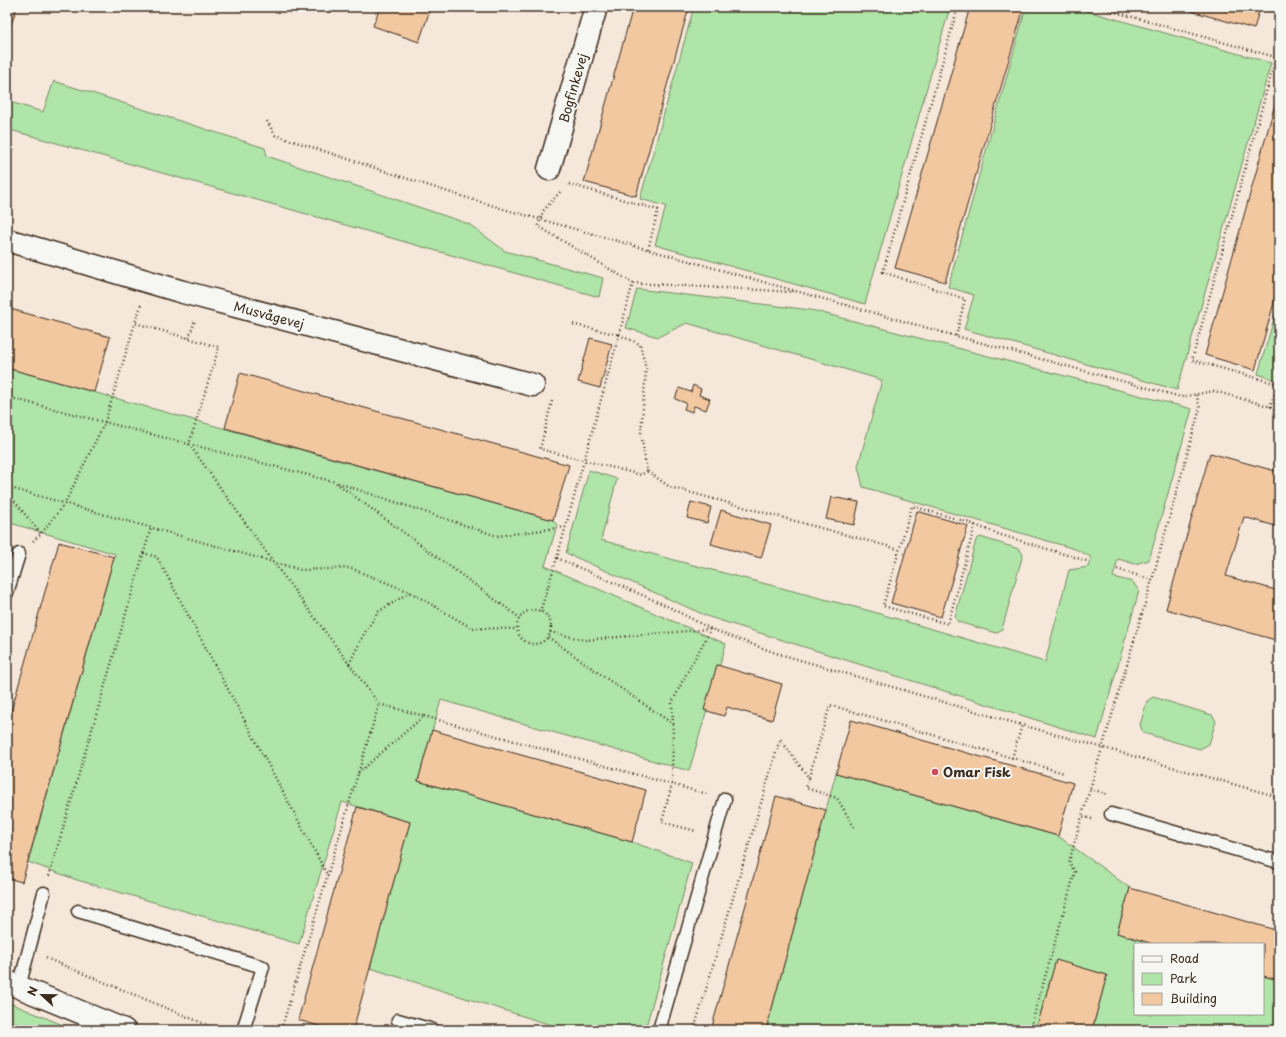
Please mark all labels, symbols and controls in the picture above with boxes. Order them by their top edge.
street label: Bogfinkevej [554,51,592,125]
street label: Musvågevej [232,296,307,333]
place label: Omar Fisk [943,762,1011,781]
marker: Omar Fisk [930,767,940,777]
legend [1134,943,1264,1015]
text: Road [1170,949,1199,967]
text: Park [1170,969,1197,987]
north arrow [22,975,62,1015]
text: N [23,984,42,998]
text: Building [1170,989,1217,1007]

